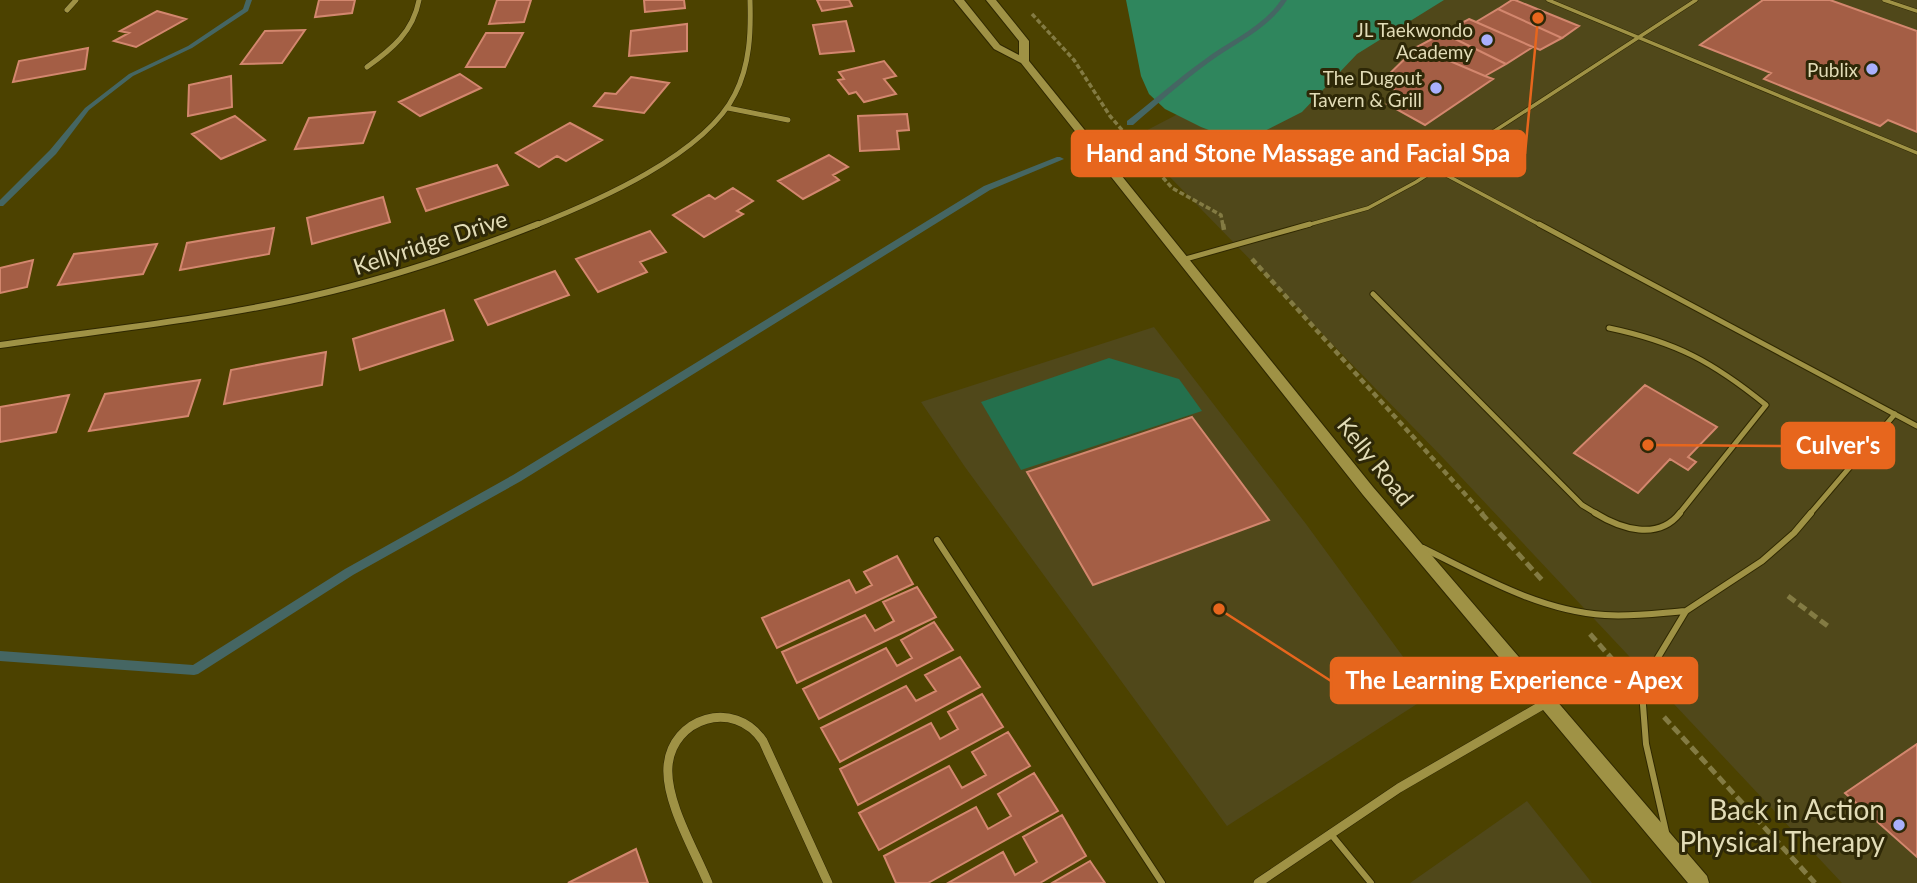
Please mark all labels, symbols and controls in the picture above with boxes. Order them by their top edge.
place label: JL Taekwondo Academy [1356,18,1473,63]
marker: JL Taekwondo Academy [1479,32,1495,48]
place label: Publix [1807,58,1859,81]
marker: Publix [1864,61,1880,77]
place label: The Dugout Tavern & Grill [1309,66,1422,111]
marker: The Dugout Tavern & Grill [1428,80,1444,96]
callout: Hand and Stone Massage and Facial Spa [1072,131,1525,176]
text: Hand and Stone Massage and Facial Spa [1086,138,1510,167]
street label: Kellyridge Drive [349,204,511,280]
street label: Kelly Road [1332,411,1420,511]
callout: Culver's [1782,423,1894,468]
text: Culver's [1796,430,1880,459]
callout: The Learning Experience - Apex [1331,658,1697,703]
text: The Learning Experience - Apex [1345,665,1683,694]
place label: Back in Action Physical Therapy [1679,792,1886,858]
marker: Back in Action Physical Therapy [1891,817,1907,833]

